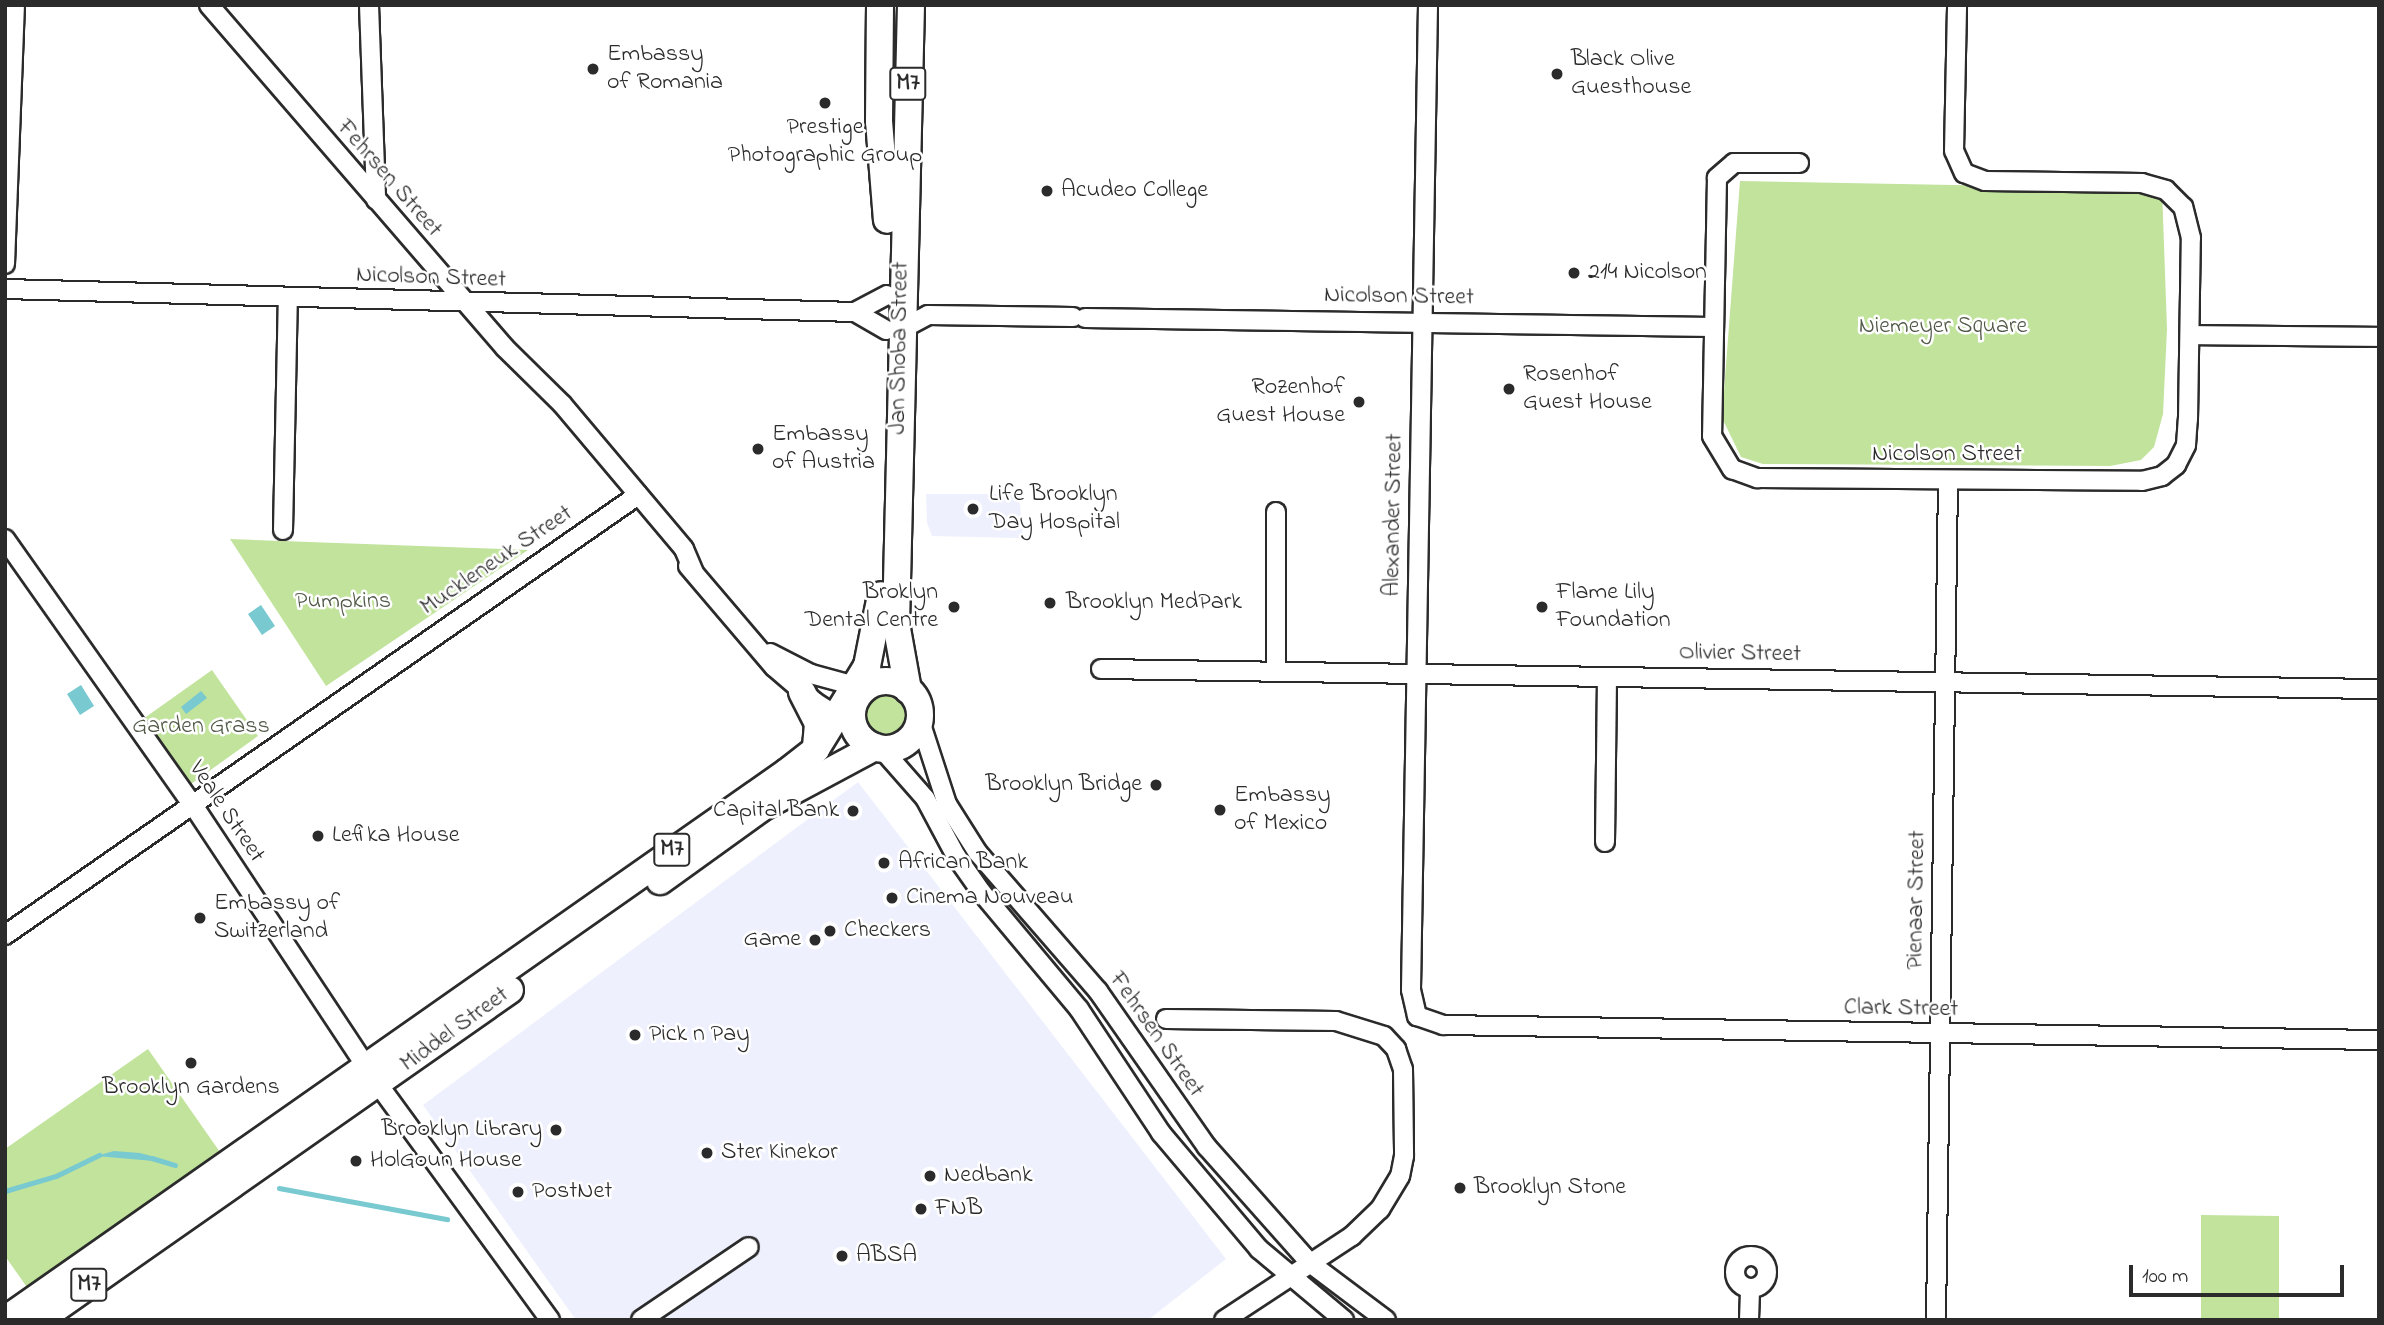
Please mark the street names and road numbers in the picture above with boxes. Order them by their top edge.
road number: M7 [889,64,927,104]
street label: Fehrsen Street [330,114,448,244]
street label: Nicolson Street [356,261,506,295]
street label: Jan Shoba Street [884,261,916,435]
street label: Nicolson Street [1324,281,1474,313]
street label: Alexander Street [1378,433,1410,597]
street label: Nicolson Street [1872,441,2022,469]
street label: Muckleneuk Street [415,499,579,623]
street label: Olivier Street [1679,639,1801,669]
street label: Veale Street [182,756,270,868]
road number: M7 [653,830,691,870]
street label: Pienaar Street [1901,830,1933,970]
street label: Fehrsen Street [1102,967,1210,1103]
street label: Middel Street [395,981,515,1079]
street label: Clark Street [1843,994,1959,1024]
road number: M7 [70,1266,108,1304]

